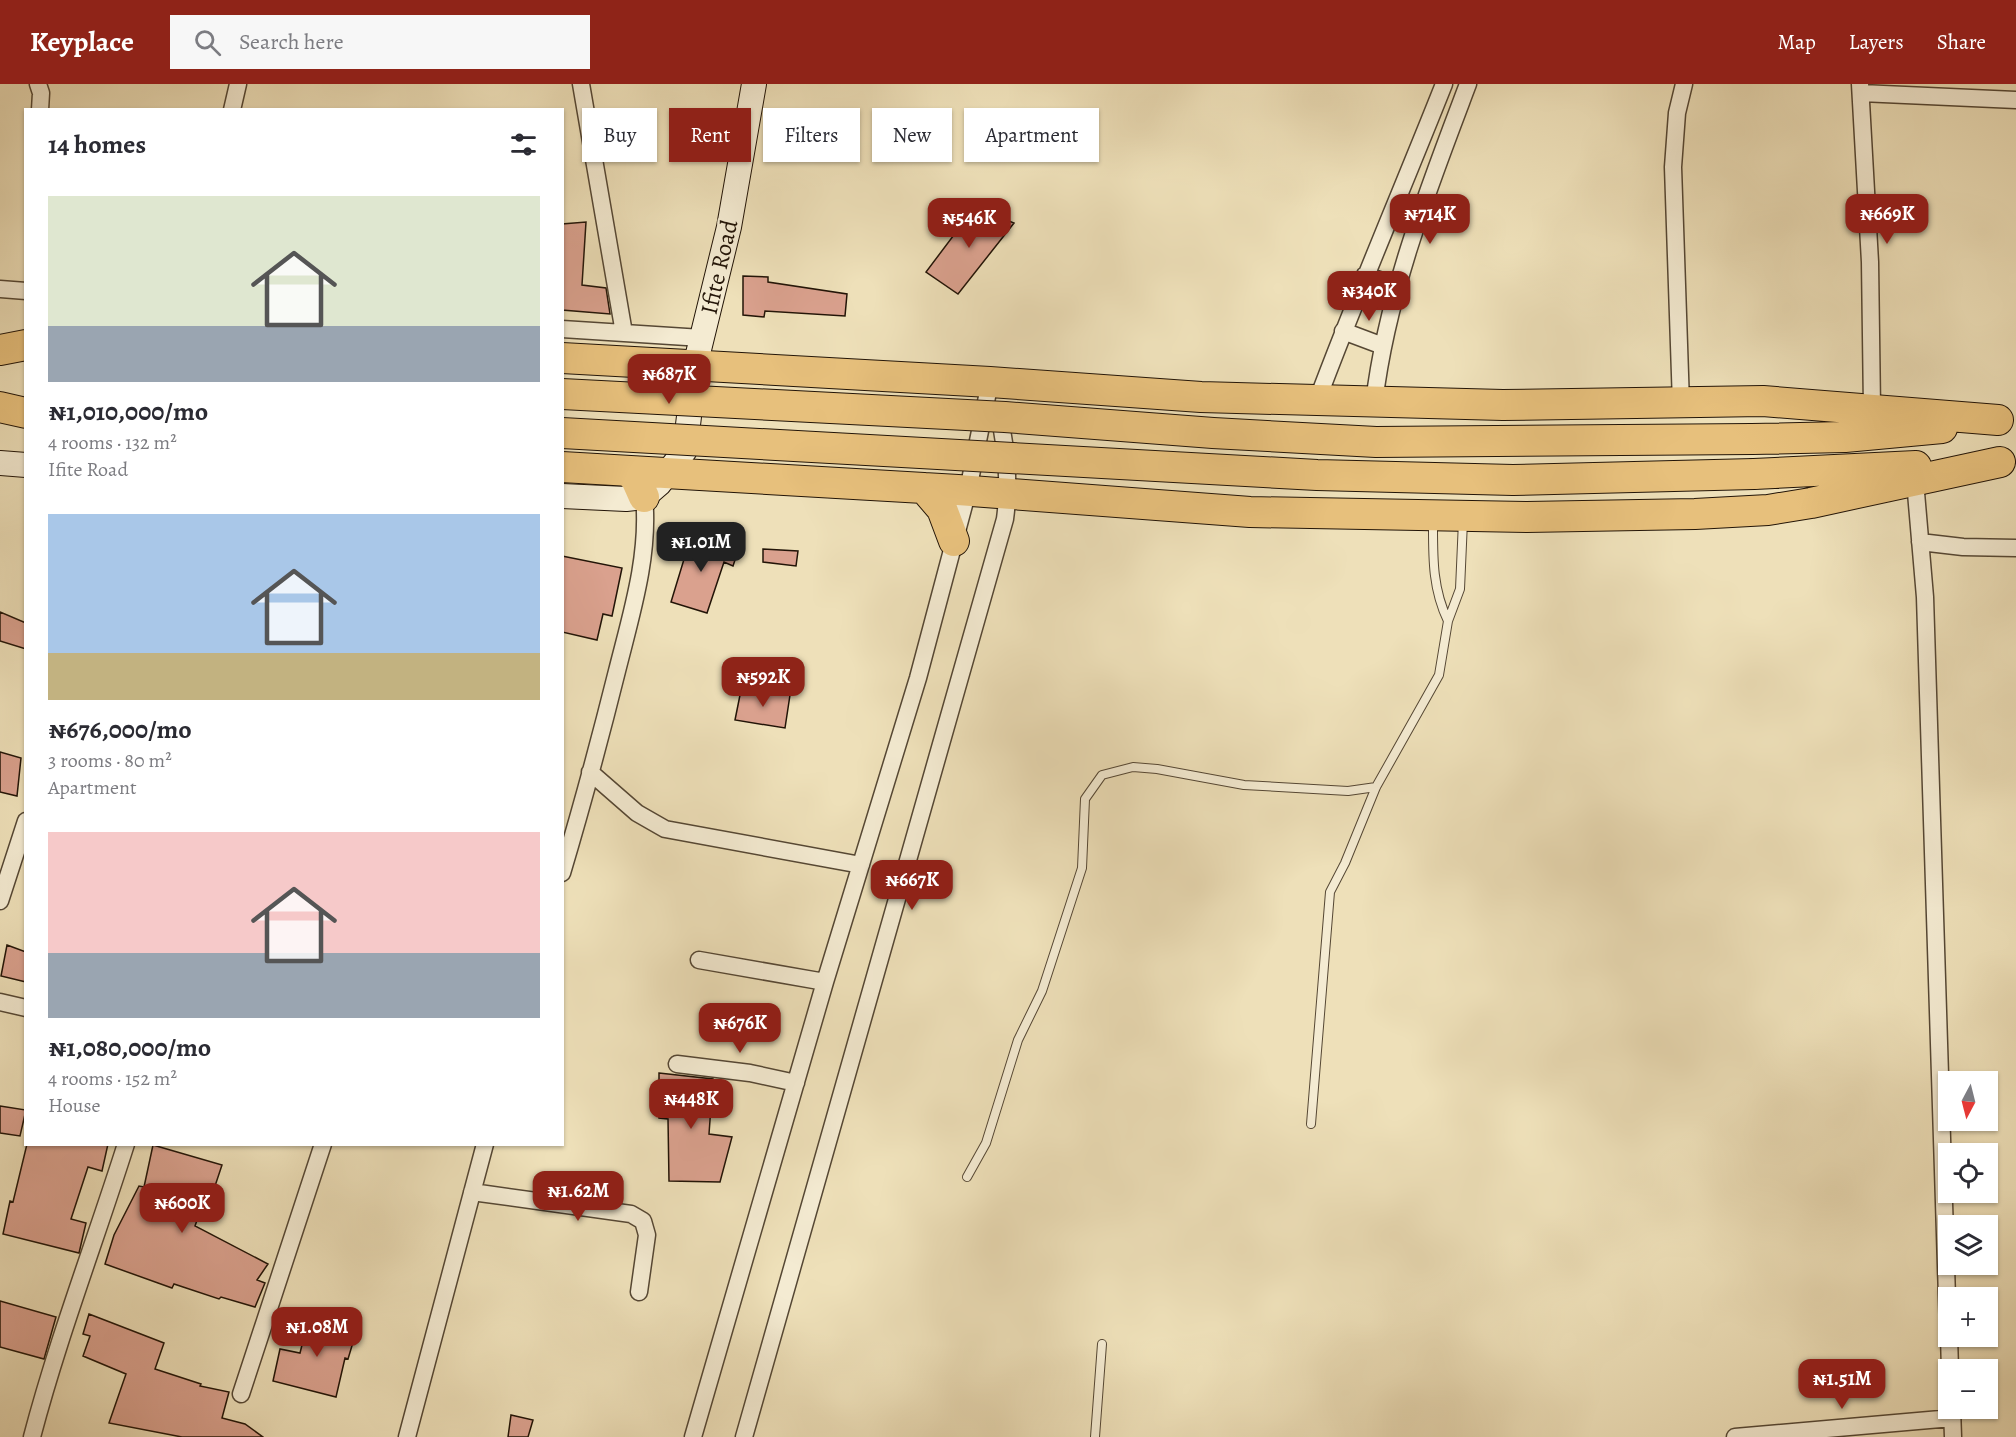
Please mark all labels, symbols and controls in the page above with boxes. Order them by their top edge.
search box [170,15,590,69]
text: Keyplace [30,23,134,61]
icon: search [191,26,224,59]
text: Search here [239,27,344,57]
text: Map [1777,28,1816,56]
text: Layers [1849,28,1904,56]
text: Share [1937,28,1986,56]
chip: Buy [582,108,657,162]
chip: Rent [669,108,751,162]
chip: Filters [763,108,860,162]
chip: New [872,108,952,162]
chip: Apartment [964,108,1099,162]
text: 14 homes [48,127,146,162]
icon: filters [507,128,540,161]
pin: ₦714K [1388,194,1472,245]
pin: ₦669K [1845,194,1929,245]
pin: ₦546K [927,198,1011,249]
text: ₦714K [1404,200,1456,227]
text: ₦669K [1859,200,1915,227]
text: ₦546K [942,204,996,231]
street label: Ifite Road [693,216,745,317]
icon: home [240,235,348,343]
pin: ₦340K [1327,271,1411,322]
text: ₦340K [1341,277,1397,304]
pin: ₦687K [627,354,711,405]
text: ₦687K [642,360,696,387]
text: ₦1,010,000/mo [48,394,208,429]
text: 4 rooms · 132 m² [48,429,177,456]
text: Ifite Road [48,456,128,483]
pin: ₦1.01M [652,522,750,573]
text: ₦1.01M [671,528,731,555]
icon: home [240,553,348,661]
pin: ₦592K [721,657,805,708]
text: ₦592K [736,663,790,690]
text: ₦676,000/mo [48,712,192,747]
text: 3 rooms · 80 m² [48,747,172,774]
text: Apartment [48,774,137,801]
pin: ₦667K [870,860,954,911]
text: ₦667K [885,866,939,893]
icon: home [240,871,348,979]
pin: ₦676K [698,1003,782,1054]
text: ₦676K [713,1009,767,1036]
text: ₦1,080,000/mo [48,1030,211,1065]
text: 4 rooms · 152 m² [48,1065,177,1092]
north arrow [1938,1071,1998,1131]
map controls [1938,1071,1998,1419]
pin: ₦448K [649,1079,733,1130]
text: ₦448K [663,1085,719,1112]
text: House [48,1092,100,1119]
button: locate [1938,1143,1998,1203]
pin: ₦1.62M [529,1171,627,1222]
text: ₦1.62M [547,1177,609,1204]
pin: ₦600K [140,1183,224,1234]
text: ₦600K [154,1189,210,1216]
button: layers [1938,1215,1998,1275]
button: + [1938,1287,1998,1347]
pin: ₦1.08M [268,1307,366,1358]
text: ₦1.08M [285,1313,349,1340]
pin: ₦1.51M [1793,1359,1891,1410]
button: − [1938,1359,1998,1419]
text: ₦1.51M [1812,1365,1872,1392]

